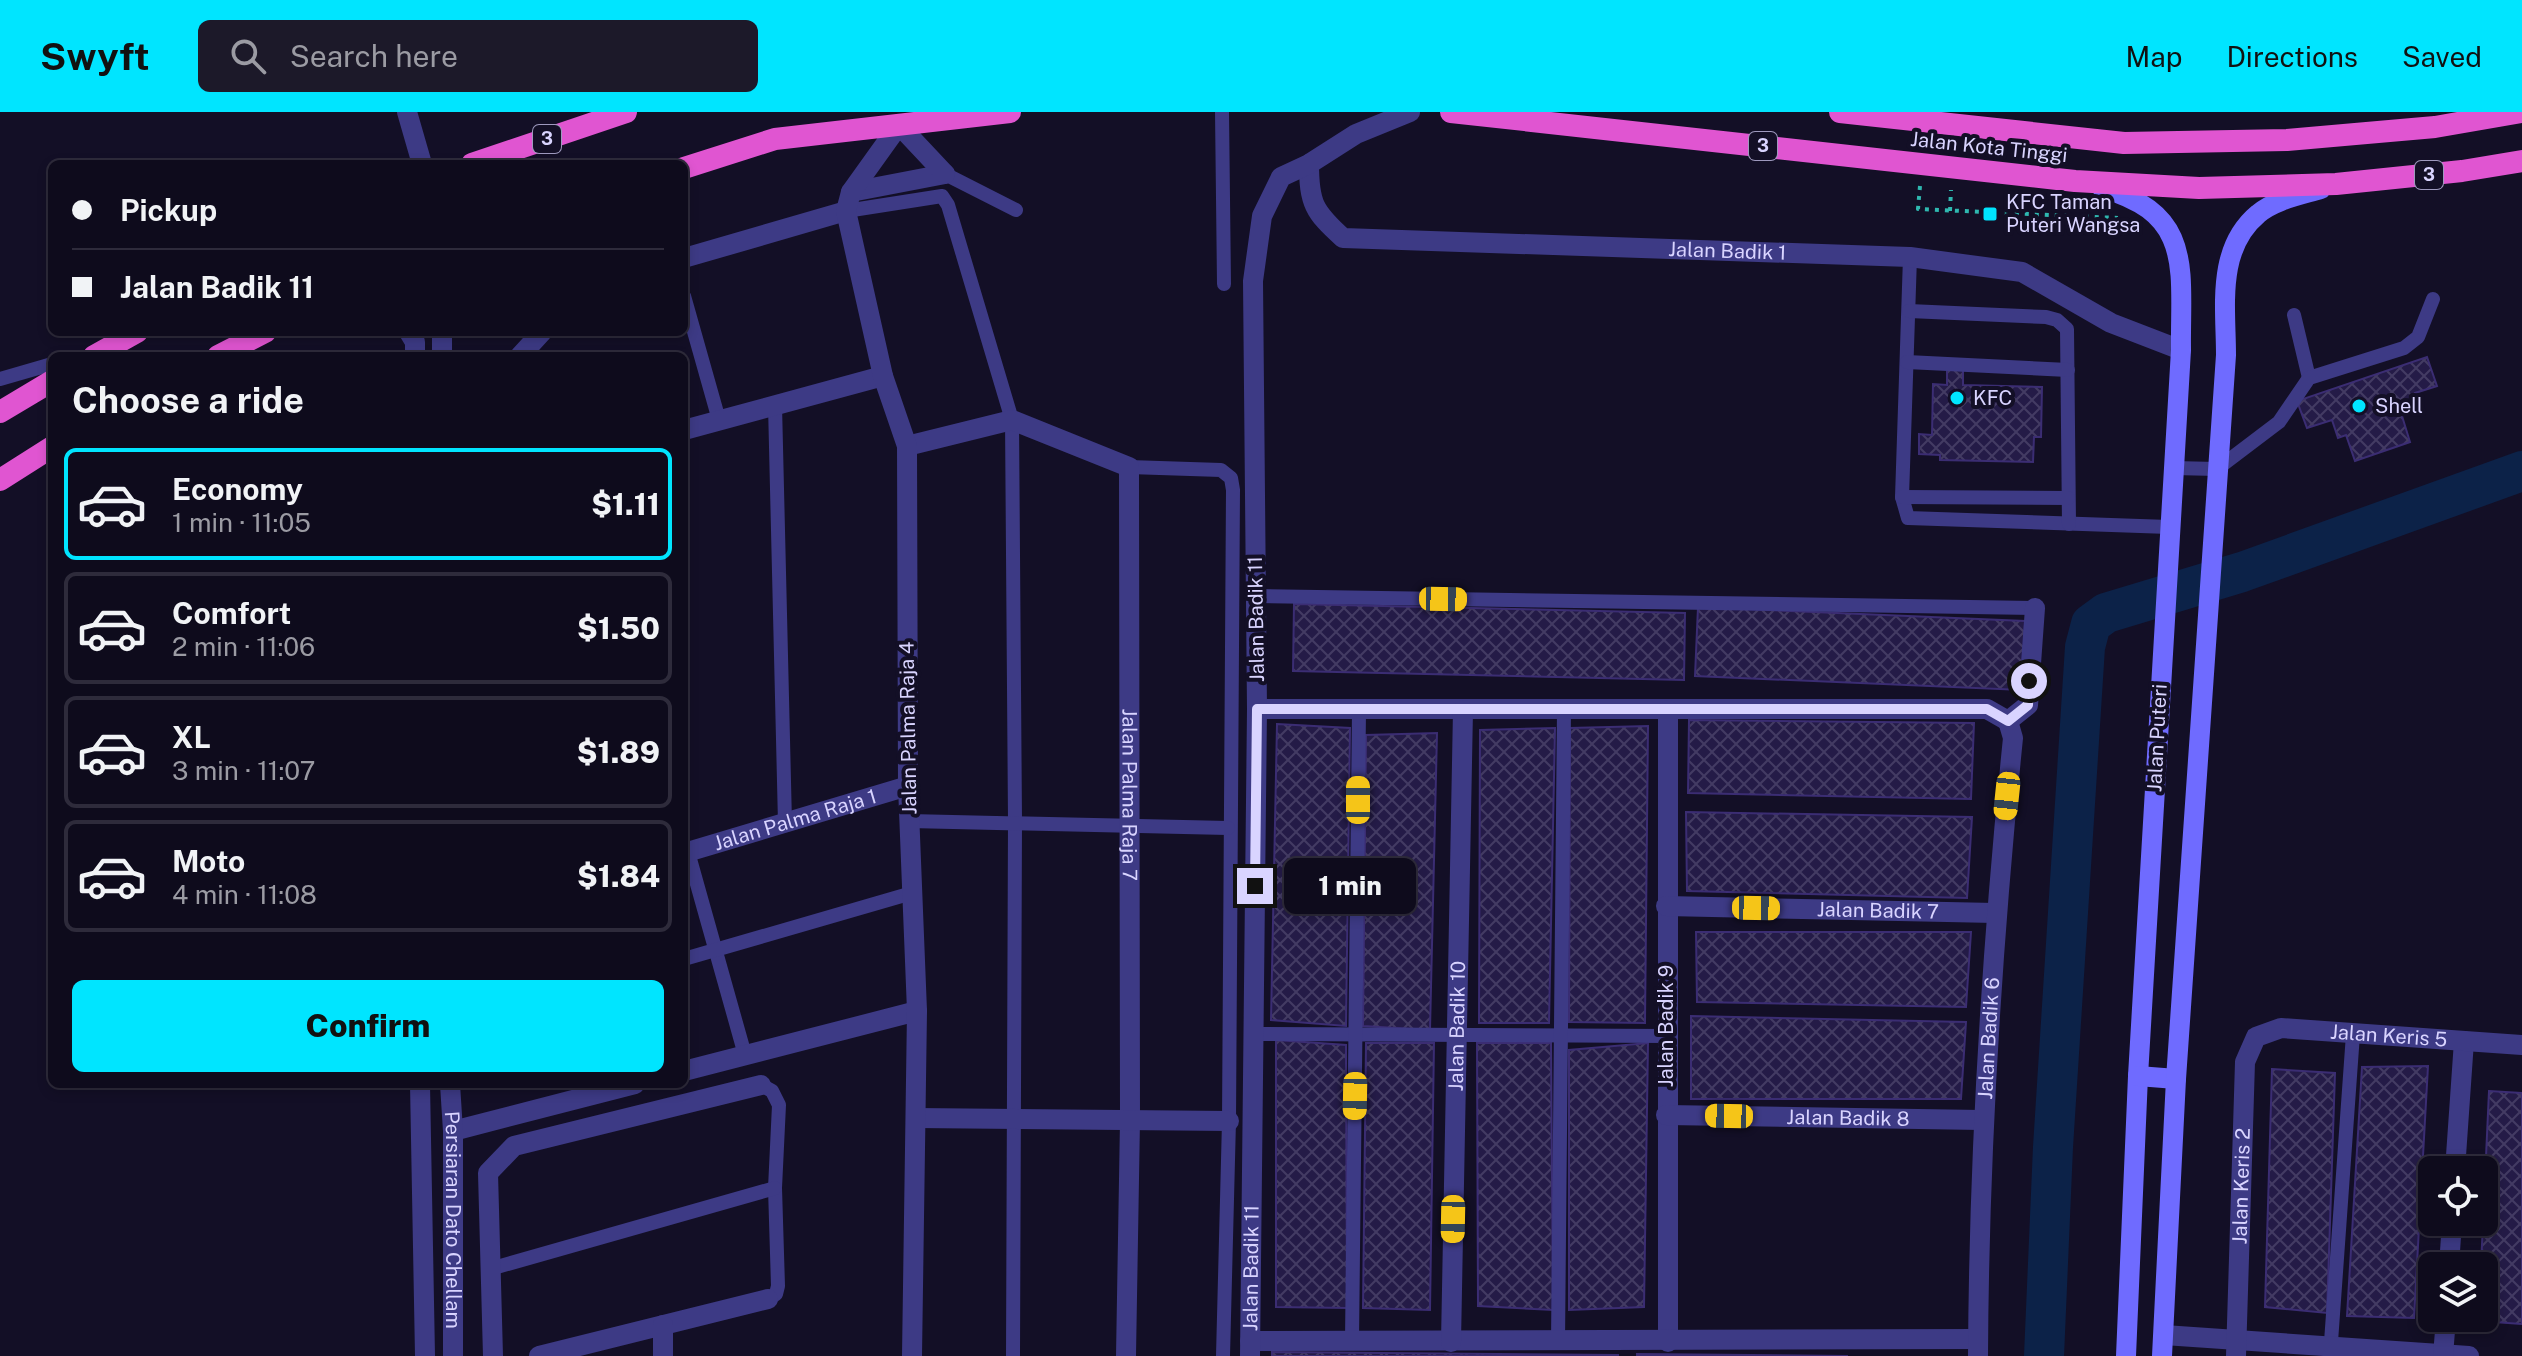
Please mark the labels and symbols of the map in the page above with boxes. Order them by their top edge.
road number: 3 [533,125,561,153]
street label: Jalan Kota Tinggi [1909,127,2069,167]
road number: 3 [1749,132,1777,160]
road number: 3 [2415,161,2443,189]
place label: KFC Taman Puteri Wangsa [2006,190,2140,237]
marker: KFC Taman Puteri Wangsa [1981,205,1999,223]
street label: Jalan Badik 1 [1668,237,1787,265]
place label: KFC [1973,386,2012,410]
marker: KFC [1948,389,1966,407]
place label: Shell [2375,394,2423,418]
marker: Shell [2350,397,2368,415]
street label: Jalan Badik 11 [1243,556,1269,682]
car [1419,587,1467,611]
street label: Jalan Palma Raja 4 [894,641,922,815]
route start [2011,663,2047,699]
street label: Jalan Puteri [2142,683,2172,793]
street label: Jalan Palma Raja 7 [1117,708,1142,881]
car [1993,771,2021,821]
car [1346,776,1370,824]
street label: Jalan Palma Raja 1 [711,784,879,855]
callout: 1 min [1283,858,1415,914]
route end [1237,868,1273,904]
car [1732,896,1780,920]
street label: Jalan Badik 7 [1817,897,1939,924]
street label: Jalan Badik 10 [1444,961,1470,1091]
street label: Jalan Badik 9 [1654,965,1678,1087]
street label: Jalan Badik 6 [1973,976,2004,1100]
street label: Jalan Keris 5 [2329,1020,2448,1052]
car [1343,1072,1367,1120]
car [1705,1104,1753,1128]
street label: Jalan Badik 8 [1786,1105,1910,1131]
street label: Persiaran Dato Chellam [440,1110,465,1329]
street label: Jalan Keris 2 [2227,1128,2255,1245]
car [1441,1195,1465,1243]
street label: Jalan Badik 11 [1238,1205,1264,1331]

